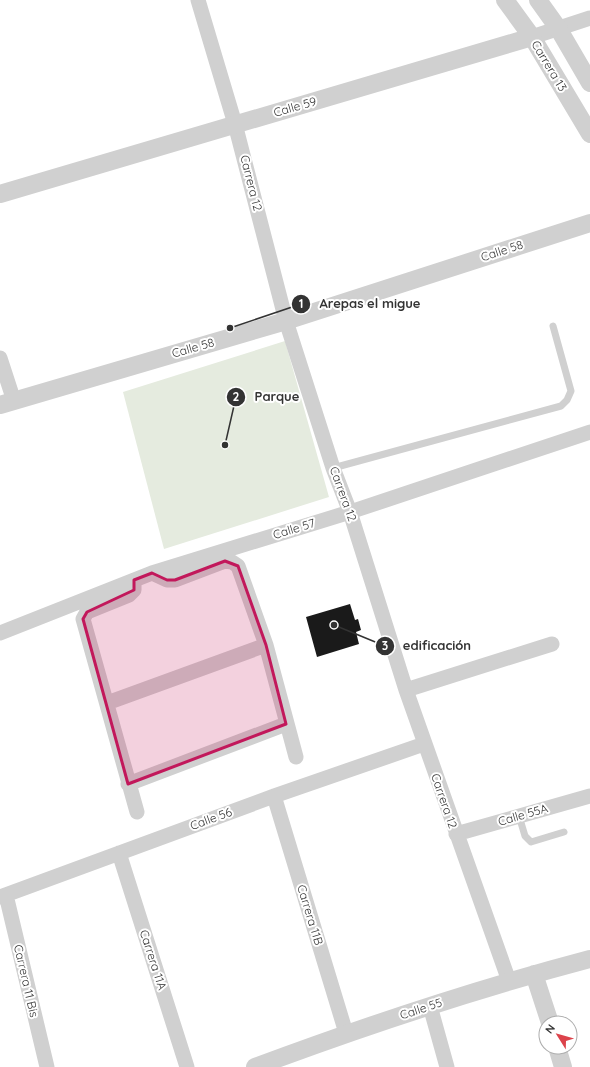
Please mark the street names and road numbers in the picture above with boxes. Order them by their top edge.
street label: Carrera 13 [528,38,570,94]
street label: Calle 59 [272,93,318,120]
street label: Carrera 12 [237,153,266,213]
street label: Calle 58 [479,237,525,264]
street label: Calle 58 [170,334,216,361]
street label: Carrera 12 [327,464,360,523]
street label: Calle 57 [271,515,317,542]
street label: Carrera 12 [428,771,461,831]
street label: Calle 55A [496,800,550,829]
street label: Calle 56 [188,804,234,833]
street label: Carrera 11B [294,883,327,947]
street label: Carrera 11A [137,928,170,992]
street label: Carrera 11 Bis [11,943,42,1019]
street label: Calle 55 [398,995,444,1022]

